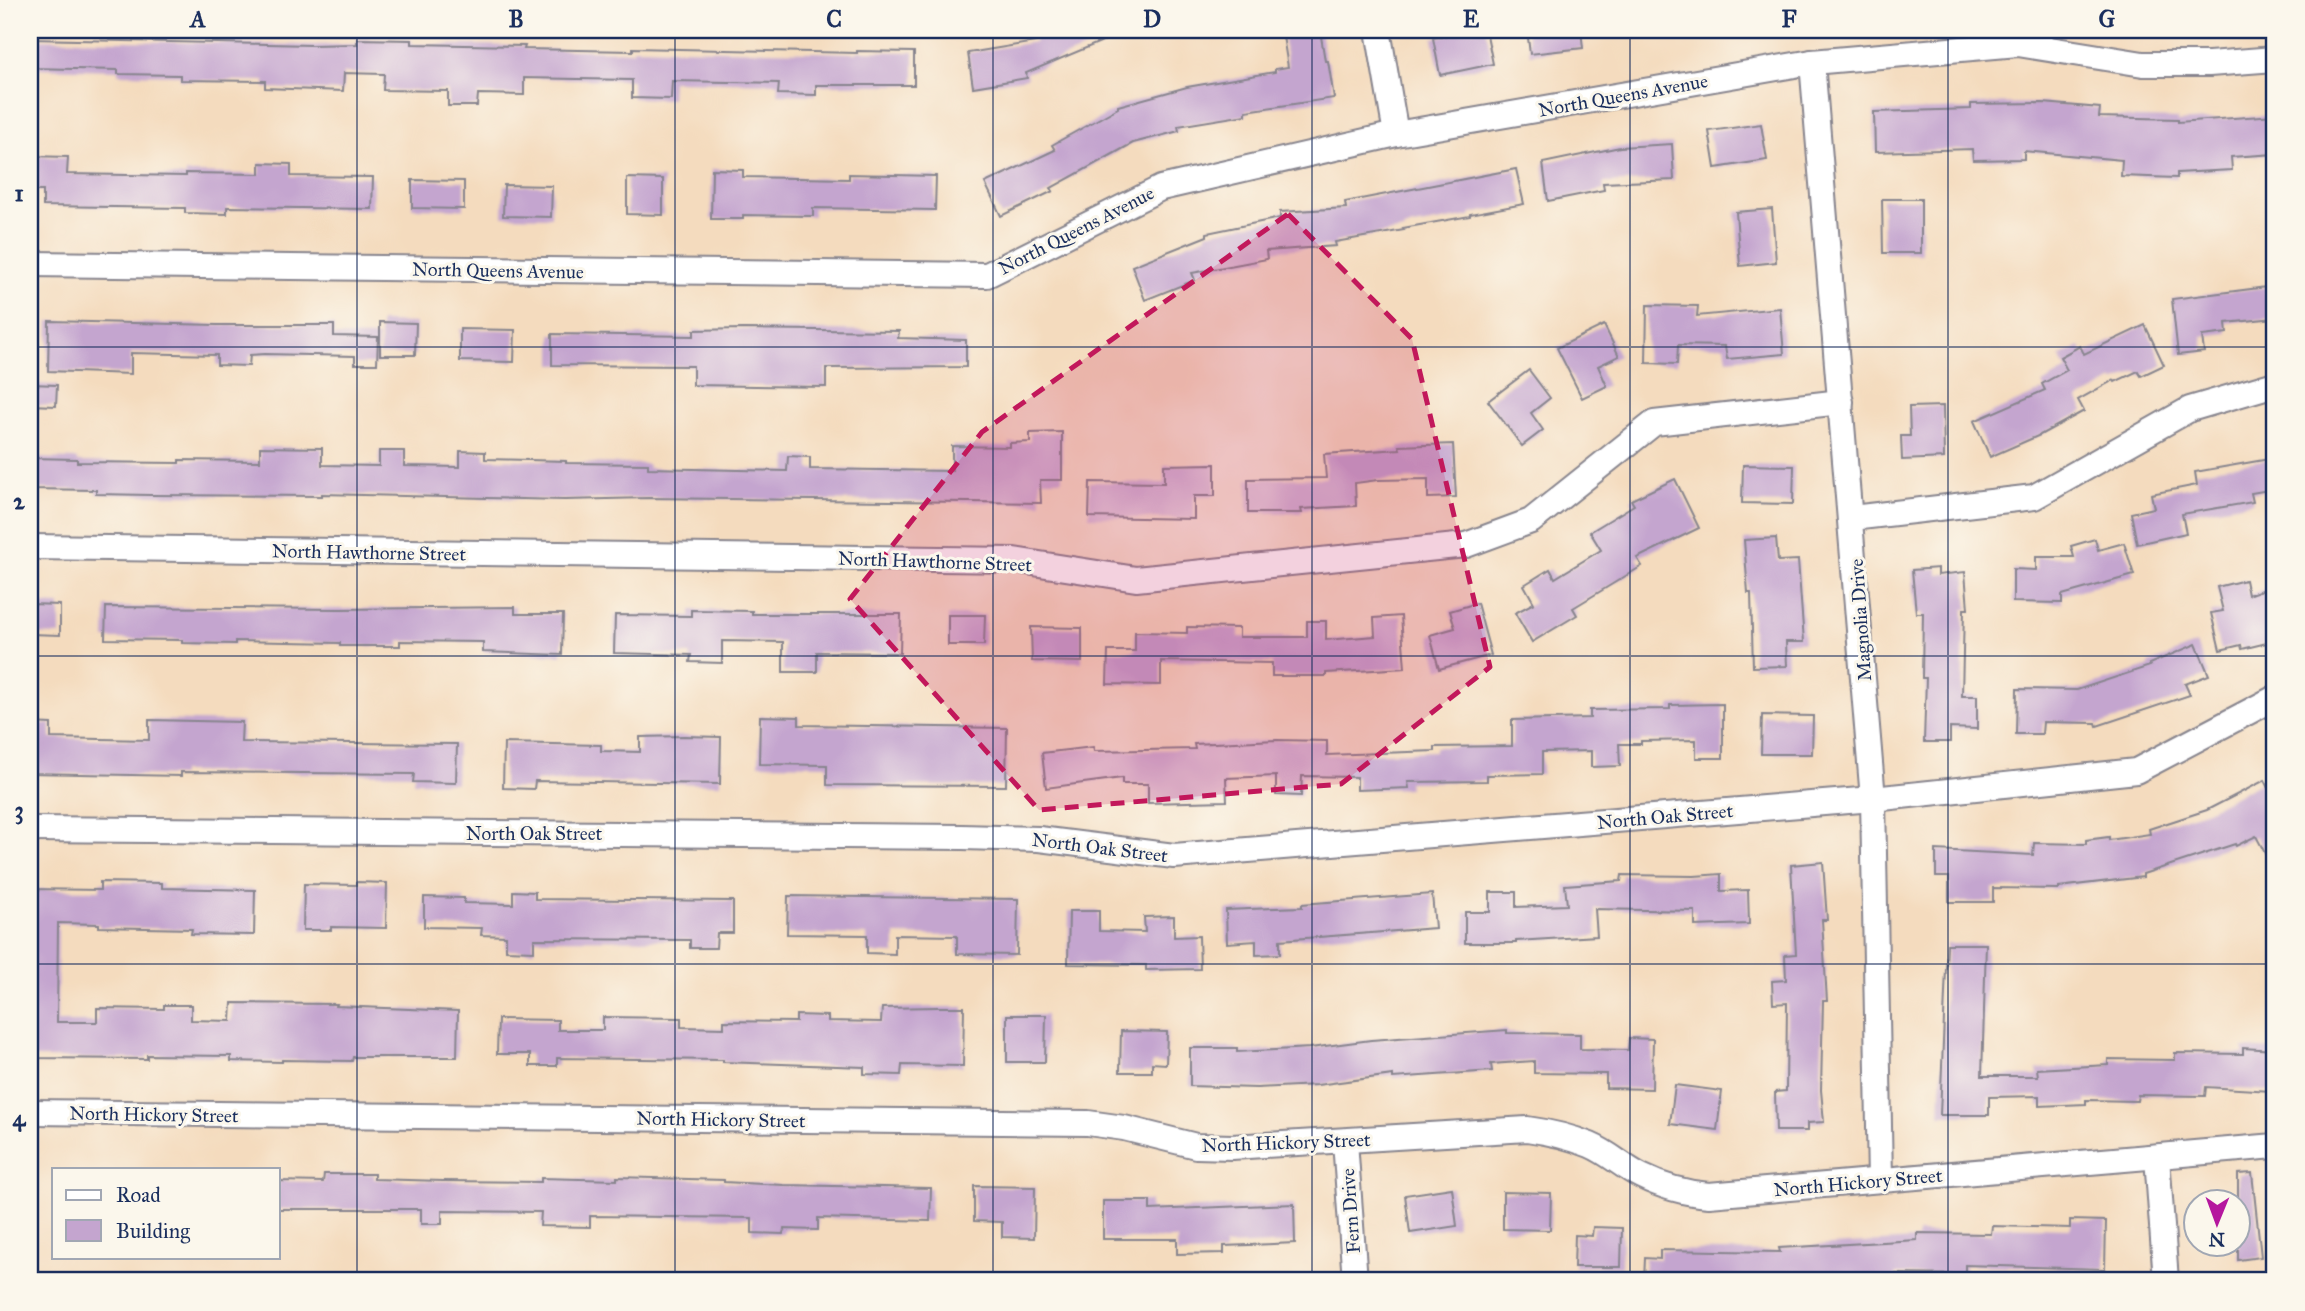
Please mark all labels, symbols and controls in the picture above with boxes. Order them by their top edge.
text: A [188,5,206,33]
text: B [508,5,524,33]
text: C [826,5,842,33]
text: D [1143,5,1161,33]
text: E [1463,5,1480,33]
text: F [1781,5,1797,33]
text: G [2099,5,2116,33]
street label: North Queens Avenue [1537,69,1710,122]
text: 1 [14,179,24,207]
street label: North Queens Avenue [995,181,1158,280]
street label: North Queens Avenue [412,258,584,283]
text: 2 [13,487,25,515]
street label: North Hawthorne Street [272,539,467,566]
street label: North Hawthorne Street [838,547,1033,576]
street label: Magnolia Drive [1845,558,1877,682]
text: 3 [14,796,24,825]
street label: North Oak Street [1596,799,1734,834]
street label: North Oak Street [466,822,603,845]
street label: North Oak Street [1031,828,1169,867]
street label: North Hickory Street [69,1102,239,1127]
text: 4 [13,1104,27,1132]
street label: North Hickory Street [636,1107,806,1132]
street label: North Hickory Street [1201,1128,1371,1157]
street label: North Hickory Street [1773,1164,1944,1201]
legend [52,1168,280,1258]
street label: Fern Drive [1336,1168,1365,1254]
text: Road [116,1182,161,1208]
north arrow [2182,1188,2252,1258]
text: Building [116,1218,190,1244]
text: N [2208,1228,2225,1251]

